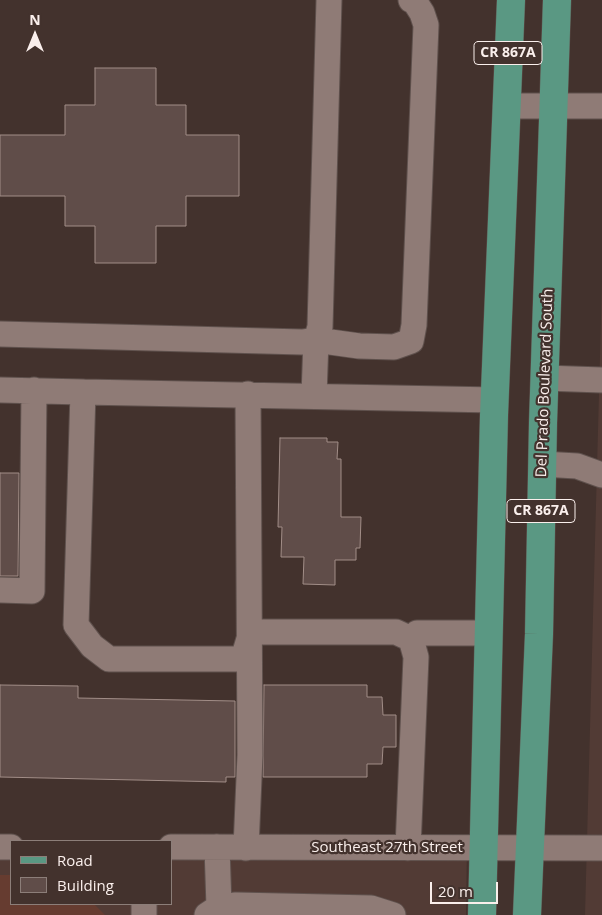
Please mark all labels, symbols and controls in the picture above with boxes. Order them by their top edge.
north arrow [10,10,60,60]
text: N [29,10,41,29]
road number: CR 867A [474,42,542,64]
street label: Del Prado Boulevard South [533,288,557,478]
road number: CR 867A [507,500,575,522]
street label: Southeast 27th Street [311,839,463,857]
legend [10,840,172,905]
text: Road [57,850,93,870]
scale bar [432,872,500,904]
text: Building [57,875,114,895]
text: 20 m [438,881,473,901]

